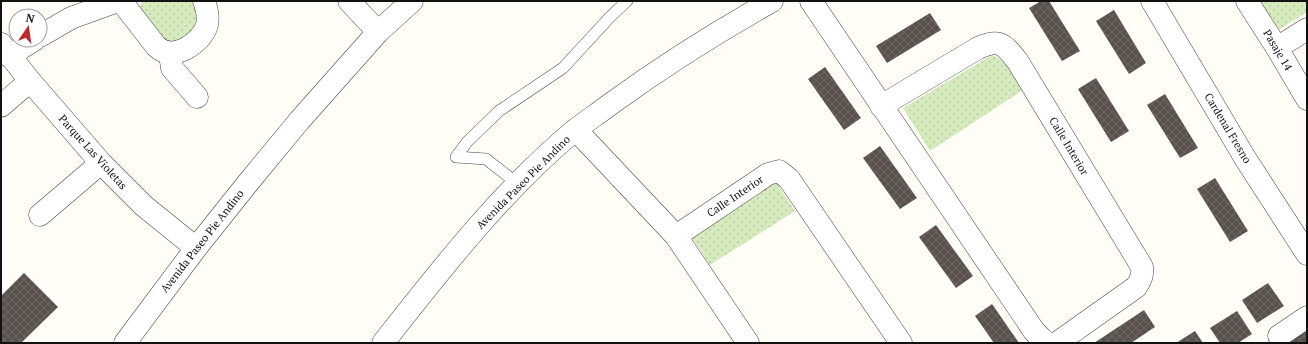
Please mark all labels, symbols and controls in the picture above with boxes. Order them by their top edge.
north arrow [8,8,48,48]
text: N [25,10,37,26]
street label: Pasaje 14 [1260,27,1296,73]
street label: Cardenal Fresno [1201,90,1255,166]
street label: Parque Las Violetas [56,112,130,192]
street label: Calle Interior [1046,114,1092,178]
street label: Avenida Paseo Pie Andino [473,132,573,232]
street label: Calle Interior [704,172,767,220]
street label: Avenida Paseo Pie Andino [157,187,247,295]

